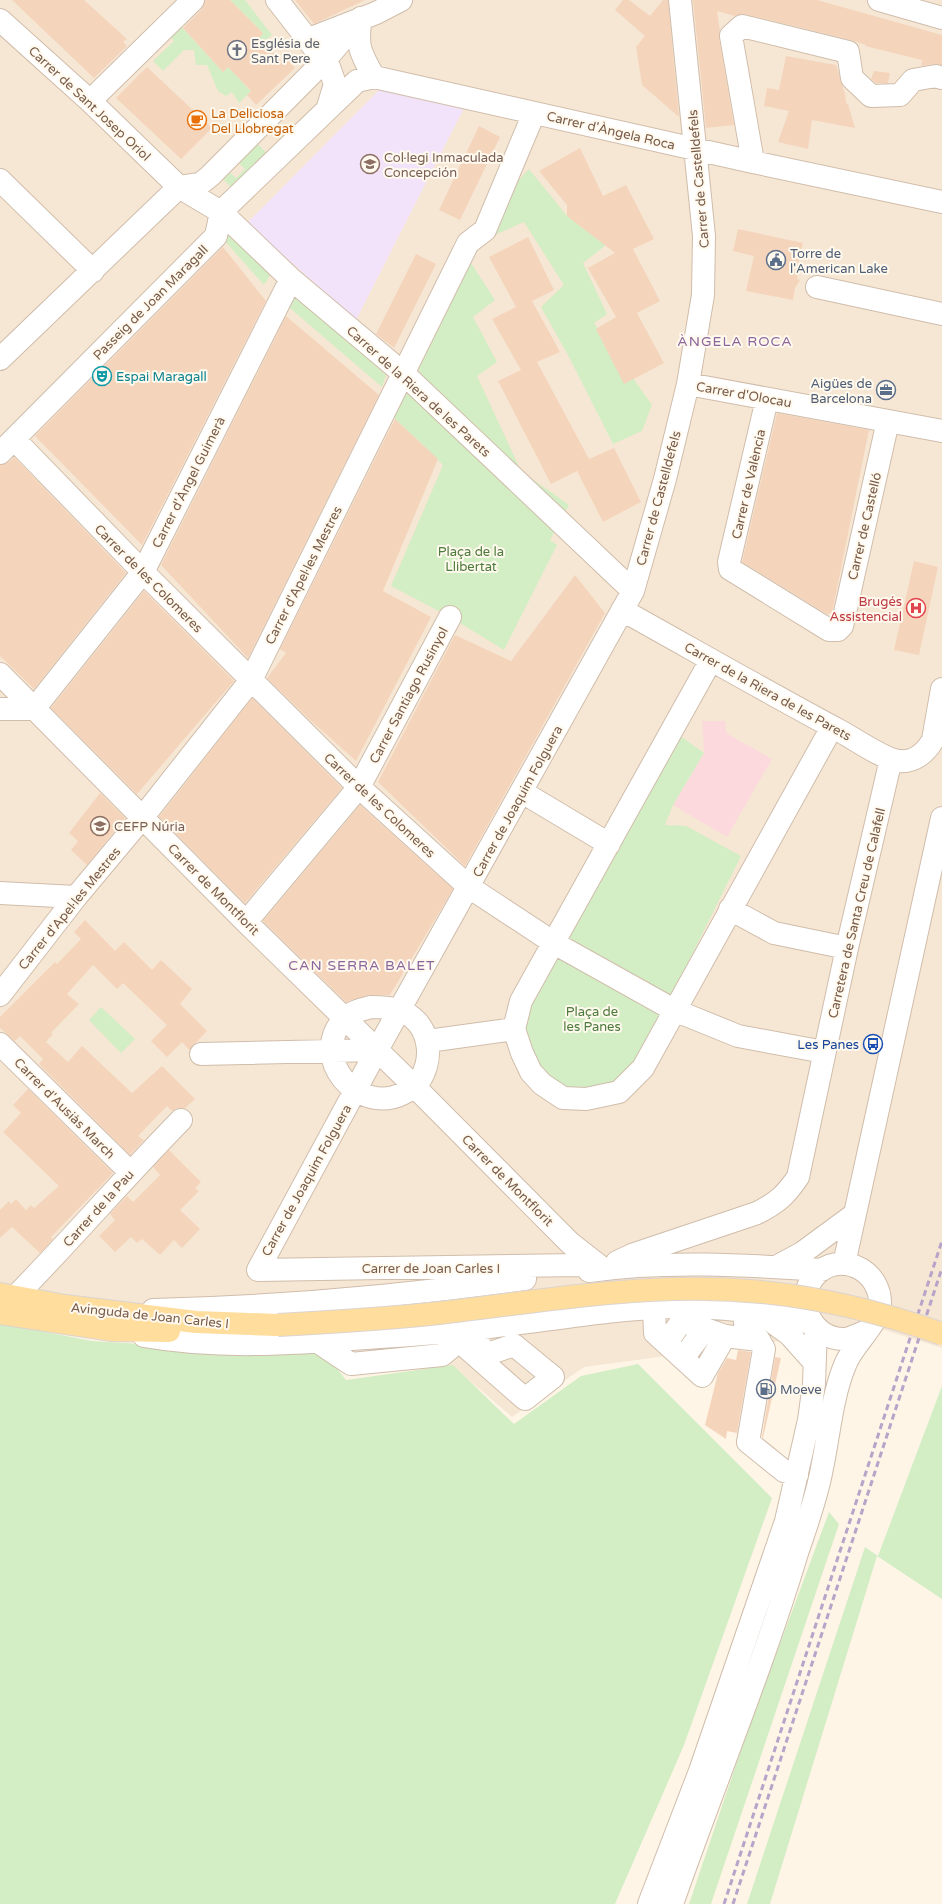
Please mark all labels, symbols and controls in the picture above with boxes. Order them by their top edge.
place label: Església de Sant Pere [251,36,320,67]
church icon: Església de Sant Pere [226,39,248,61]
street label: Carrer de Sant Josep Oriol [25,43,154,165]
place label: La Deliciosa Del Llobregat [211,106,294,137]
street label: Carrer d'Àngela Roca [545,108,677,154]
cafe icon: La Deliciosa Del Llobregat [186,109,208,131]
street label: Carrer de Castelldefels [685,109,713,249]
place label: Col·legi Inmaculada Concepción [384,150,504,181]
school or university icon: Col·legi Inmaculada Concepción [359,153,381,175]
street label: Passeig de Joan Maragall [90,242,212,364]
place label: Torre de l'American Lake [790,246,888,277]
public building icon: Torre de l'American Lake [765,249,787,271]
street label: Carrer de la Riera de les Parets [343,323,494,461]
district label: ÀNGELA ROCA [677,333,793,350]
theatre icon: Espai Maragall [91,365,113,387]
place label: Espai Maragall [116,369,207,385]
place label: Aigües de Barcelona [810,376,872,407]
street label: Carrer d'Olocau [695,379,793,411]
office icon: Aigües de Barcelona [875,379,897,401]
street label: Carrer d'Àngel Guimerà [149,414,229,551]
street label: Carrer de València [729,428,769,541]
street label: Carrer de Castelldefels [633,429,685,567]
street label: Carrer de Castelló [845,471,885,582]
street label: Carrer d'Apel·les Mestres [262,503,346,647]
street label: Carrer de les Colomeres [91,521,206,636]
park label: Plaça de la Llibertat [438,544,504,575]
place label: Brugés Assistencial [830,594,902,625]
hospital icon: Brugés Assistencial [905,597,927,619]
street label: Carrer Santiago Rusinyol [366,624,452,766]
street label: Carrer de la Riera de les Parets [681,639,854,745]
street label: Carrer de Joaquim Folguera [469,723,566,880]
street label: Carrer de les Colomeres [320,750,438,862]
street label: Carretera de Santa Creu de Calafell [825,806,889,1020]
school or university icon: CEFP Núria [89,815,111,837]
place label: CEFP Núria [114,819,185,835]
street label: Carrer de Montflorit [164,841,263,939]
street label: Carrer d'Apel·les Mestres [15,844,124,973]
district label: CAN SERRA BALET [288,957,436,974]
park label: Plaça de les Panes [563,1004,621,1035]
bus stop icon: Les Panes [862,1033,884,1055]
place label: Les Panes [797,1037,859,1053]
street label: Carrer d'Ausiàs March [10,1055,118,1163]
street label: Carrer de Joaquim Folguera [258,1102,355,1259]
street label: Carrer de Montflorit [458,1132,557,1230]
street label: Carrer de la Pau [60,1167,138,1251]
street label: Carrer de Joan Carles I [362,1261,500,1277]
street label: Avinguda de Joan Carles I [70,1300,230,1332]
fuel station icon: Moeve [755,1378,777,1400]
place label: Moeve [780,1382,822,1398]

